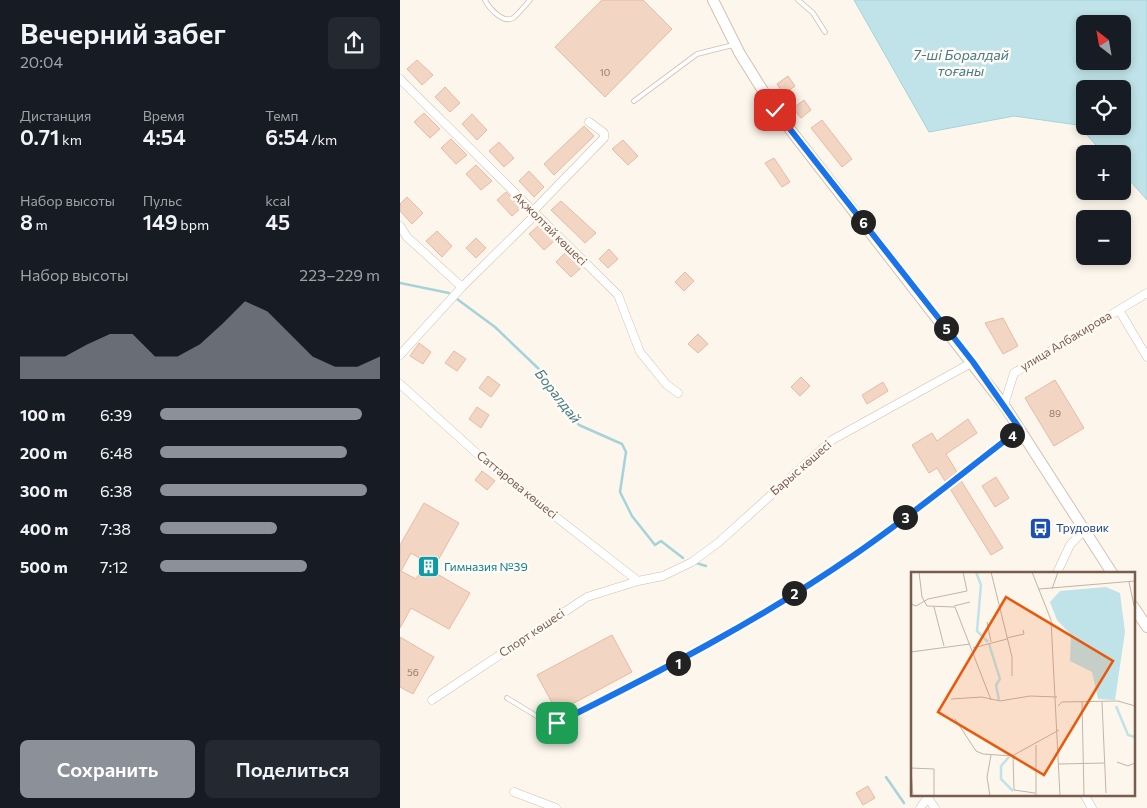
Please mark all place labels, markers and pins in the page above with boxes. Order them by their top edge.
pin [754,89,796,131]
pin: 6 [850,210,876,234]
pin: 5 [934,316,958,340]
pin: 4 [1000,422,1024,448]
pin: 3 [892,504,918,530]
bus stop icon: Трудовик [1028,516,1052,540]
place label: Трудовик [1056,520,1110,534]
building icon: Гимназия №39 [416,555,440,579]
place label: Гимназия №39 [444,559,528,573]
pin: 2 [782,580,806,606]
pin: 1 [666,650,690,676]
pin [536,702,578,744]

